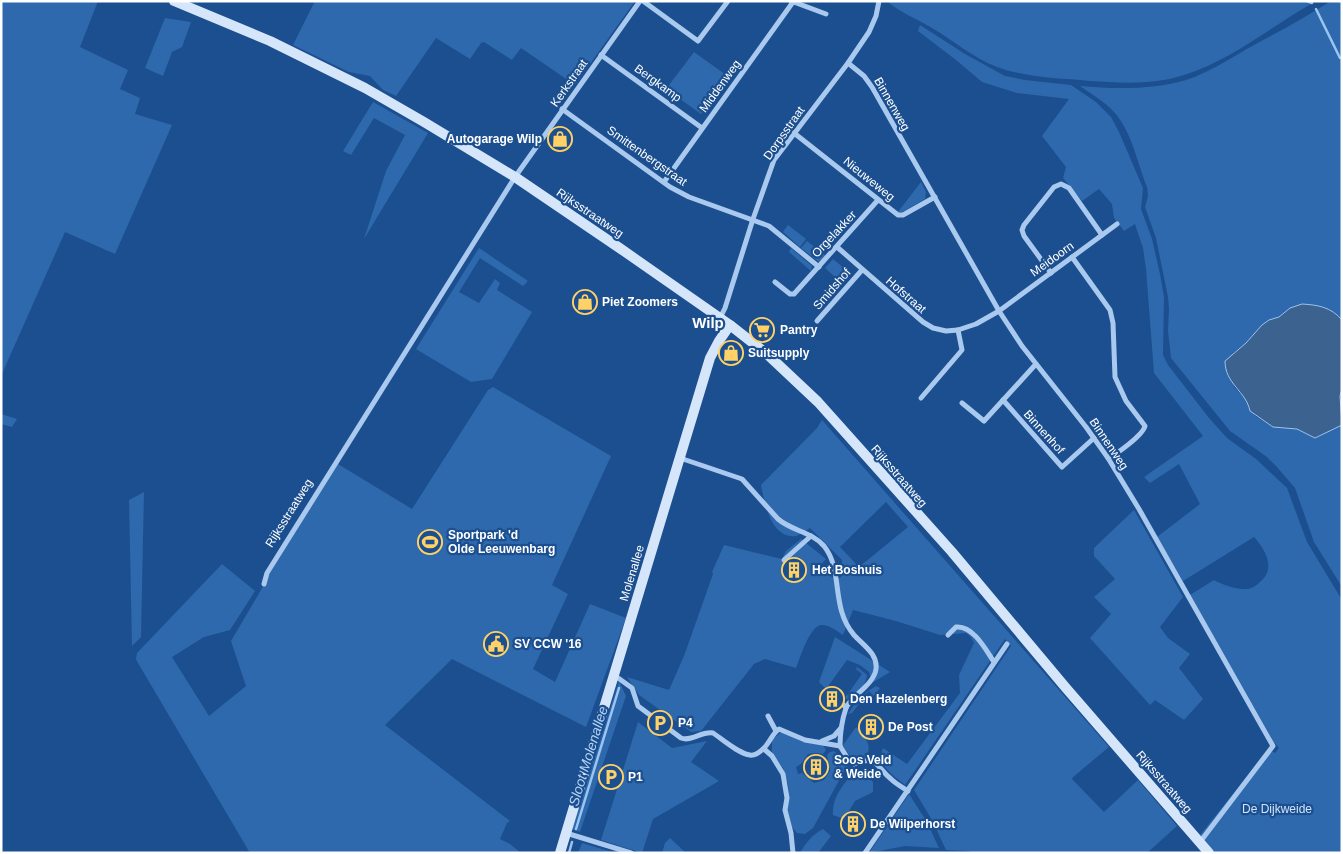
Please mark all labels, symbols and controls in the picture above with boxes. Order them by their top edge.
street label: Kerkstraat [548,56,591,109]
street label: Middenweg [696,57,744,115]
street label: Bergkamp [632,61,684,105]
street label: Binnenweg [871,75,913,133]
street label: Dorpsstraat [760,103,808,162]
street label: Smittenbergstraat [604,123,690,189]
shop icon: Autogarage Wilp [547,126,573,152]
place label: Autogarage Wilp [447,132,542,146]
street label: Nieuweweg [840,154,898,204]
street label: Rijksstraatweg [554,185,626,241]
street label: Orgelakker [809,208,859,260]
street label: Meidoorn [1028,239,1076,279]
street label: Smidshof [810,265,854,312]
street label: Hofstraat [883,274,929,317]
shop icon: Piet Zoomers [572,289,598,315]
place label: Piet Zoomers [602,295,678,309]
district label: Wilp [692,314,724,331]
supermarket icon: Pantry [749,317,775,343]
place label: Pantry [780,323,818,337]
shop icon: Suitsupply [718,340,744,366]
place label: Suitsupply [748,346,810,360]
street label: Binnenhof [1021,407,1068,457]
street label: Binnenweg [1087,415,1131,473]
street label: Rijksstraatweg [868,442,930,510]
street label: Rijksstraatweg [262,476,316,550]
place label: Sportpark 'd Olde Leeuwenbarg [448,528,555,556]
sports icon: Sportpark 'd Olde Leeuwenbarg [417,529,443,555]
street label: Molenallee [617,543,647,603]
building icon: Het Boshuis [781,557,807,583]
place label: Het Boshuis [812,563,882,577]
public building icon: SV CCW '16 [483,631,509,657]
place label: SV CCW '16 [514,637,582,651]
building icon: Den Hazelenberg [819,686,845,712]
place label: Den Hazelenberg [850,692,947,706]
water label: Sloot Molenallee [565,704,611,808]
parking icon: P4 [647,710,673,736]
building icon: De Post [858,714,884,740]
place label: P4 [678,716,693,730]
place label: De Post [888,720,933,734]
street label: Rijksstraatweg [1133,748,1195,816]
place label: Soos Veld & Weide [834,753,891,781]
building icon: Soos Veld & Weide [803,754,829,780]
parking icon: P1 [598,764,624,790]
place label: P1 [628,770,643,784]
park label: De Dijkweide [1242,802,1312,816]
building icon: De Wilperhorst [840,811,866,837]
place label: De Wilperhorst [870,817,955,831]

